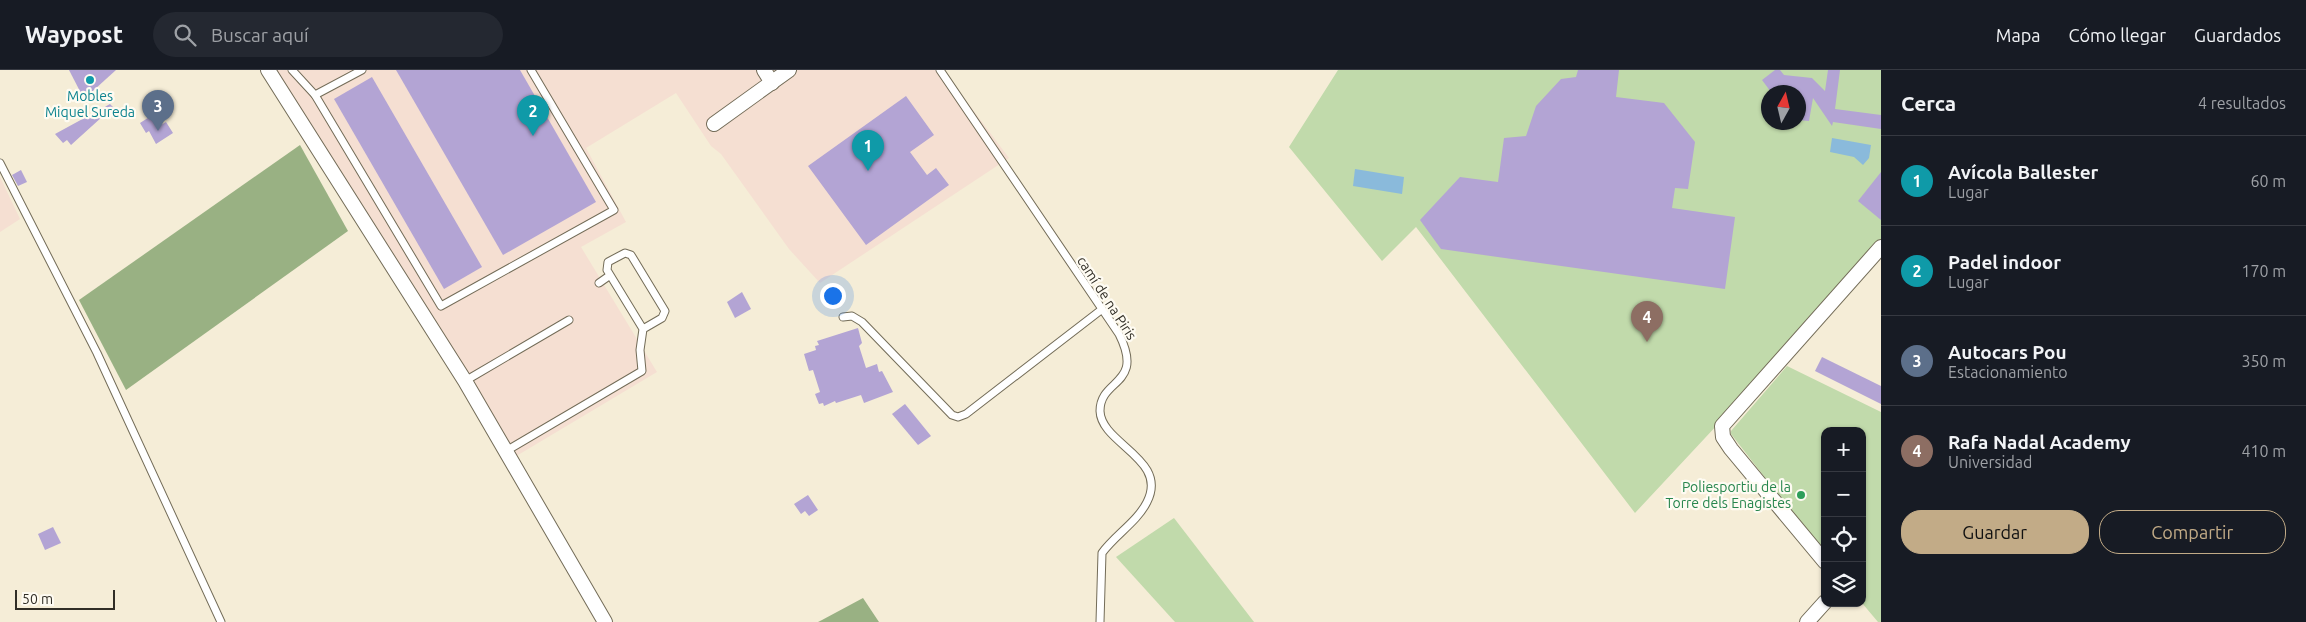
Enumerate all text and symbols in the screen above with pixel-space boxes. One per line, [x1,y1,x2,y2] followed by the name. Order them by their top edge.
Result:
[153,12,503,57] search box
[25,21,123,48] text: Waypost
[171,21,199,49] icon: search
[211,24,309,46] text: Buscar aquí
[1996,25,2041,45] text: Mapa
[2069,25,2166,45] text: Cómo llegar
[2194,25,2281,45] text: Guardados
[84,74,96,86] marker: Mobles Miquel Sureda
[1761,85,1806,130] north arrow
[45,88,135,120] place label: Mobles Miquel Sureda
[142,90,174,131] pin: 3
[1901,91,1956,115] text: Cerca
[2198,94,2286,112] text: 4 resultados
[517,95,549,136] pin: 2
[852,130,884,171] pin: 1
[1948,161,2098,183] text: Avícola Ballester
[1912,172,1922,190] text: 1
[2250,172,2286,190] text: 60 m
[1948,183,1989,201] text: Lugar
[1948,251,2061,273] text: Padel indoor
[1074,253,1140,343] street label: camí de na Piris
[1912,262,1922,280] text: 2
[2241,262,2286,280] text: 170 m
[1948,273,1989,291] text: Lugar
[820,283,846,309] your location
[1631,301,1663,342] pin: 4
[1948,341,2067,363] text: Autocars Pou
[1912,352,1922,370] text: 3
[2241,352,2286,370] text: 350 m
[1948,363,2068,381] text: Estacionamiento
[1821,427,1866,607] map controls
[1821,427,1866,472] button: +
[1948,431,2131,453] text: Rafa Nadal Academy
[1912,442,1922,460] text: 4
[2241,442,2286,460] text: 410 m
[1948,453,2032,471] text: Universidad
[1821,472,1866,517] button: −
[1665,479,1791,511] place label: Poliesportiu de la Torre dels Enagistes
[1795,489,1807,501] marker: Poliesportiu de la Torre dels Enagistes
[1901,510,2089,554] button: Guardar
[2099,510,2286,554] button: Compartir
[1821,517,1866,562] button: locate
[1821,562,1866,607] button: layers
[15,587,115,610] scale bar
[22,591,53,607] text: 50 m

